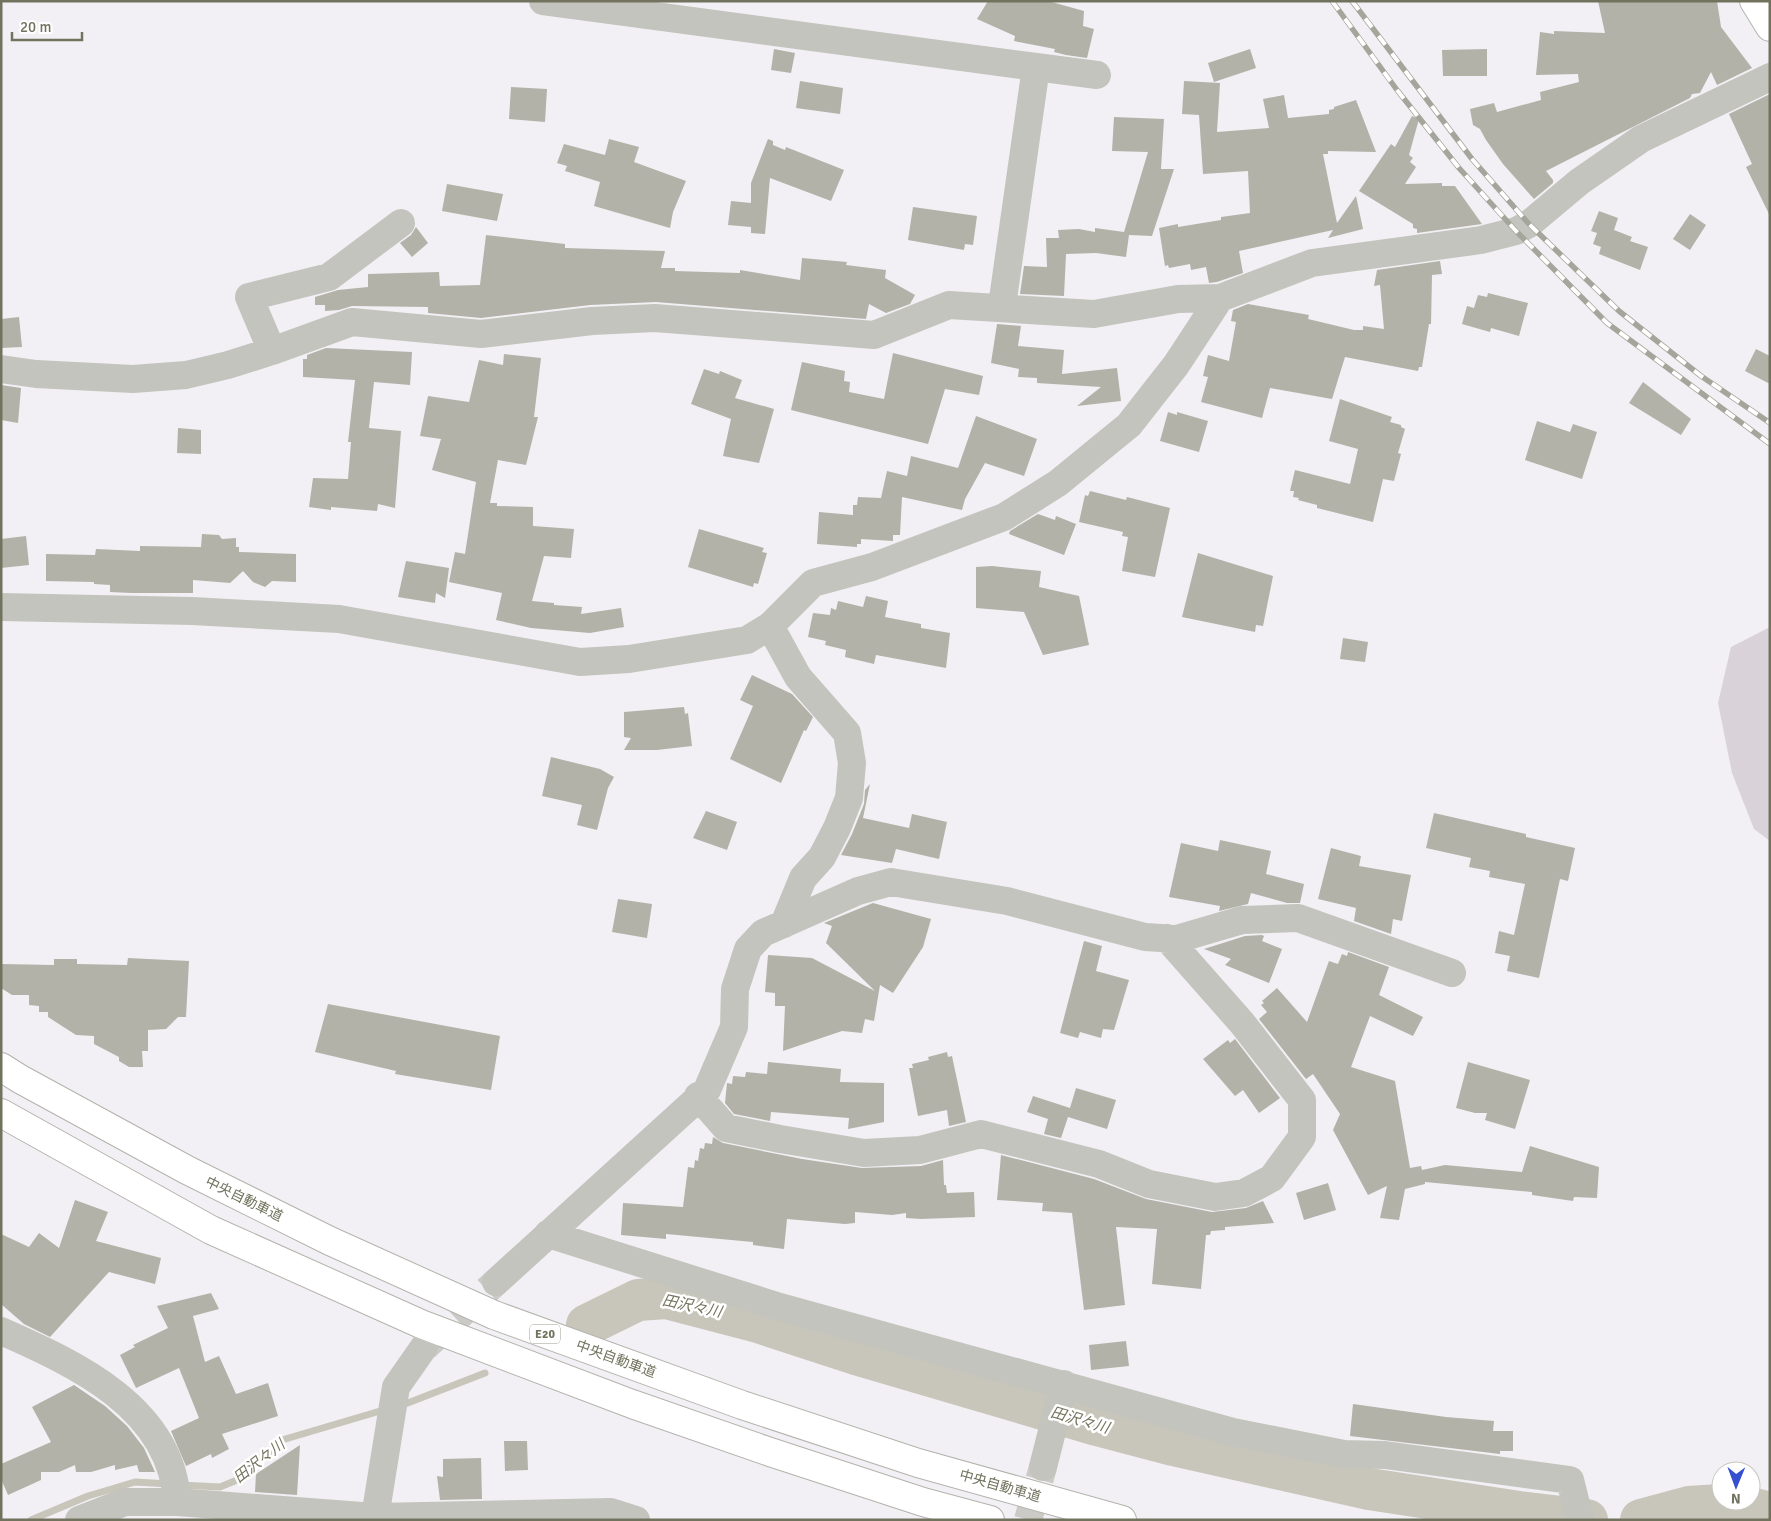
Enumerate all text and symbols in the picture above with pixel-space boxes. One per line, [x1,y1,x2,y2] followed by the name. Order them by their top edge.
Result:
[12,10,82,42] scale bar
[20,18,51,36] text: 20 m
[203,1173,285,1225] street label: 中央自動車道
[661,1291,725,1321] water label: 田沢々川
[530,1325,560,1344] road number: E20
[574,1337,658,1381] street label: 中央自動車道
[1049,1403,1113,1437] water label: 田沢々川
[230,1434,290,1487] water label: 田沢々川
[1711,1461,1761,1511] north arrow
[957,1466,1043,1506] street label: 中央自動車道
[1731,1490,1741,1507] text: N

